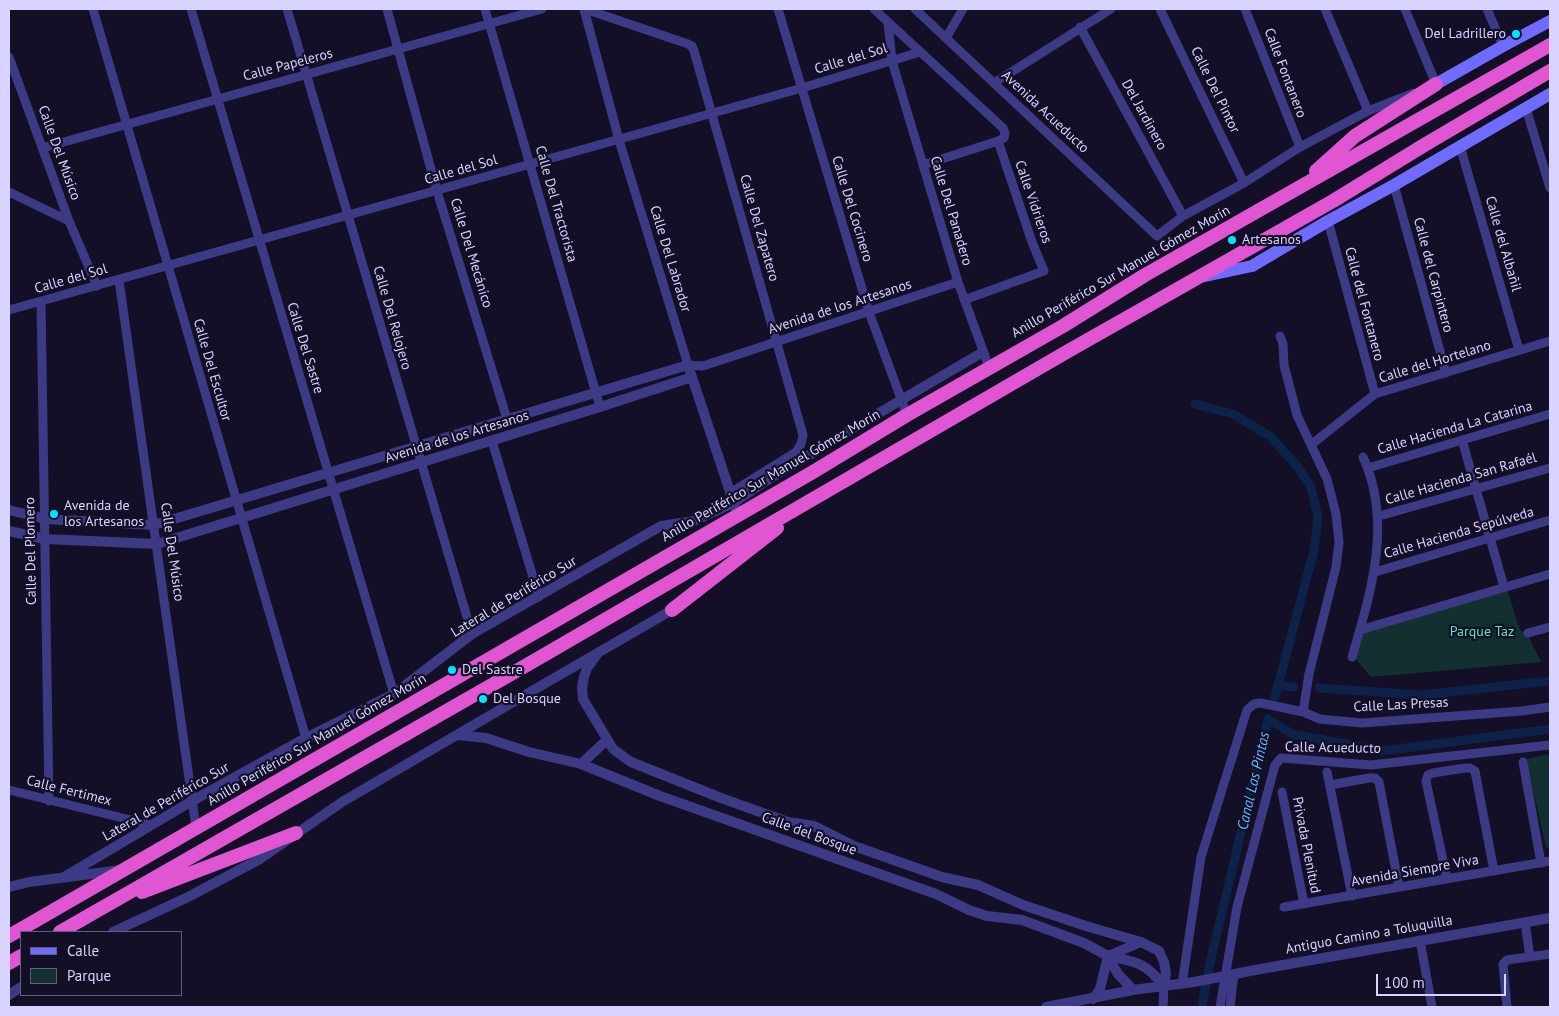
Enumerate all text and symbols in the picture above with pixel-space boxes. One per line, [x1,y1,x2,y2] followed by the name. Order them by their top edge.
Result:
[1260,26,1310,120] street label: Calle Fontanero
[1424,26,1506,42] place label: Del Ladrillero
[1510,28,1522,40] marker: Del Ladrillero
[813,40,889,78] street label: Calle del Sol
[1187,44,1243,136] street label: Calle Del Pintor
[241,45,335,85] street label: Calle Papeleros
[998,67,1092,157] street label: Avenida Acueducto
[1118,77,1170,153] street label: Del Jardinero
[34,103,84,203] street label: Calle Del Músico
[531,144,581,264] street label: Calle Del Tractorista
[423,152,499,188] street label: Calle del Sol
[828,154,876,264] street label: Calle Del Cocinero
[926,154,976,268] street label: Calle Del Panadero
[1011,158,1055,246] street label: Calle Vidrieros
[736,173,782,283] street label: Calle Del Zapatero
[1481,194,1525,294] street label: Calle del Albañil
[446,196,496,310] street label: Calle Del Mecánico
[1009,202,1233,342] street label: Anillo Periférico Sur Manuel Gómez Morín
[646,204,694,314] street label: Calle Del Labrador
[1410,216,1456,334] street label: Calle del Carpintero
[1242,232,1301,248] place label: Artesanos
[1226,234,1238,246] marker: Artesanos
[1341,245,1387,363] street label: Calle del Fontanero
[33,261,109,297] street label: Calle del Sol
[369,264,415,372] street label: Calle Del Relojero
[766,276,914,338] street label: Avenida de los Artesanos
[283,300,327,396] street label: Calle Del Sastre
[189,317,235,423] street label: Calle Del Escultor
[1377,337,1493,387] street label: Calle del Hortelano
[1376,398,1534,458] street label: Calle Hacienda La Catarina
[659,406,883,546] street label: Anillo Periférico Sur Manuel Gómez Morín
[383,407,531,467] street label: Avenida de los Artesanos
[1383,449,1539,509] street label: Calle Hacienda San Rafaél
[22,497,40,605] street label: Calle Del Plomero
[64,498,144,530] place label: Avenida de los Artesanos
[157,502,187,602] street label: Calle Del Músico
[1382,504,1536,562] street label: Calle Hacienda Sepúlveda
[48,508,60,520] marker: Avenida de los Artesanos
[448,553,580,641] street label: Lateral de Periférico Sur
[1450,624,1514,640] park label: Parque Taz
[462,662,523,678] place label: Del Sastre
[446,664,458,676] marker: Del Sastre
[205,670,429,810] street label: Anillo Periférico Sur Manuel Gómez Morín
[493,691,561,707] place label: Del Bosque
[477,693,489,705] marker: Del Bosque
[1353,694,1449,716] street label: Calle Las Presas
[1234,730,1274,832] water label: Canal Las Pintas
[1285,739,1381,757] street label: Calle Acueducto
[100,759,232,845] street label: Lateral de Periférico Sur
[25,772,113,810] street label: Calle Fertimex
[1288,795,1324,895] street label: Privada Plenitud
[759,809,859,859] street label: Calle del Bosque
[1350,852,1480,890] street label: Avenida Siempre Viva
[1284,912,1454,958] street label: Antiguo Camino a Toluquilla
[20,931,182,996] legend
[67,941,99,960] text: Calle
[1379,964,1509,996] scale bar
[67,966,111,985] text: Parque
[1384,973,1425,992] text: 100 m

